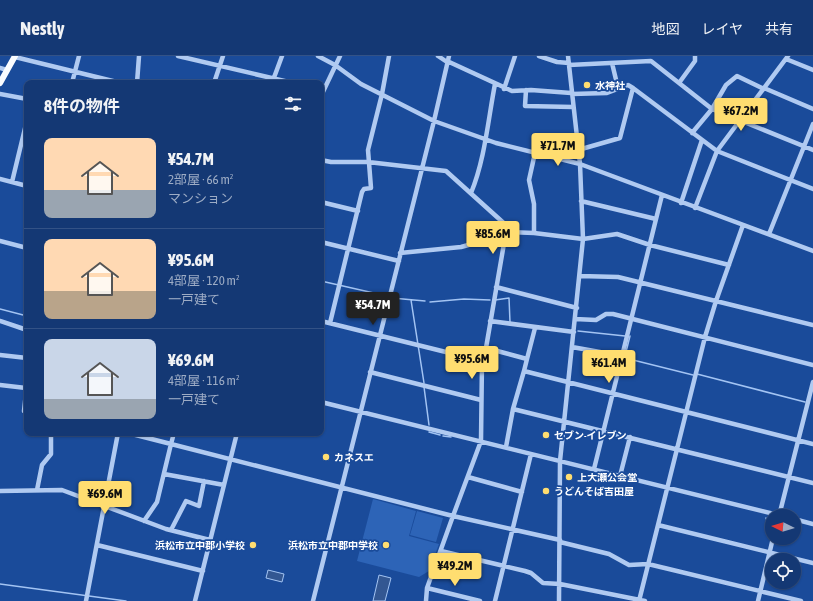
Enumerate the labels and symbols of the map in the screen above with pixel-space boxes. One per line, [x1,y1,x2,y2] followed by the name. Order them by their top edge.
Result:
[582,80,592,90] marker: 水神社
[595,80,626,91] place label: 水神社
[708,98,774,132] pin: ¥67.2M
[525,133,591,167] pin: ¥71.7M
[460,221,526,255] pin: ¥85.6M
[340,292,406,326] pin: ¥54.7M
[439,346,505,380] pin: ¥95.6M
[576,350,642,384] pin: ¥61.4M
[541,430,551,440] marker: セブン-イレブン
[554,430,627,441] place label: セブン-イレブン
[321,452,331,462] marker: カネスエ
[334,452,374,463] place label: カネスエ
[564,472,574,482] marker: 上大瀬公会堂
[577,472,637,483] place label: 上大瀬公会堂
[72,481,138,515] pin: ¥69.6M
[541,486,551,496] marker: うどんそば吉田屋
[554,486,634,497] place label: うどんそば吉田屋
[765,509,801,545] north arrow
[155,540,245,551] place label: 浜松市立中郡小学校
[248,540,258,550] marker: 浜松市立中郡小学校
[288,540,378,551] place label: 浜松市立中郡中学校
[381,540,391,550] marker: 浜松市立中郡中学校
[422,553,488,587] pin: ¥49.2M

